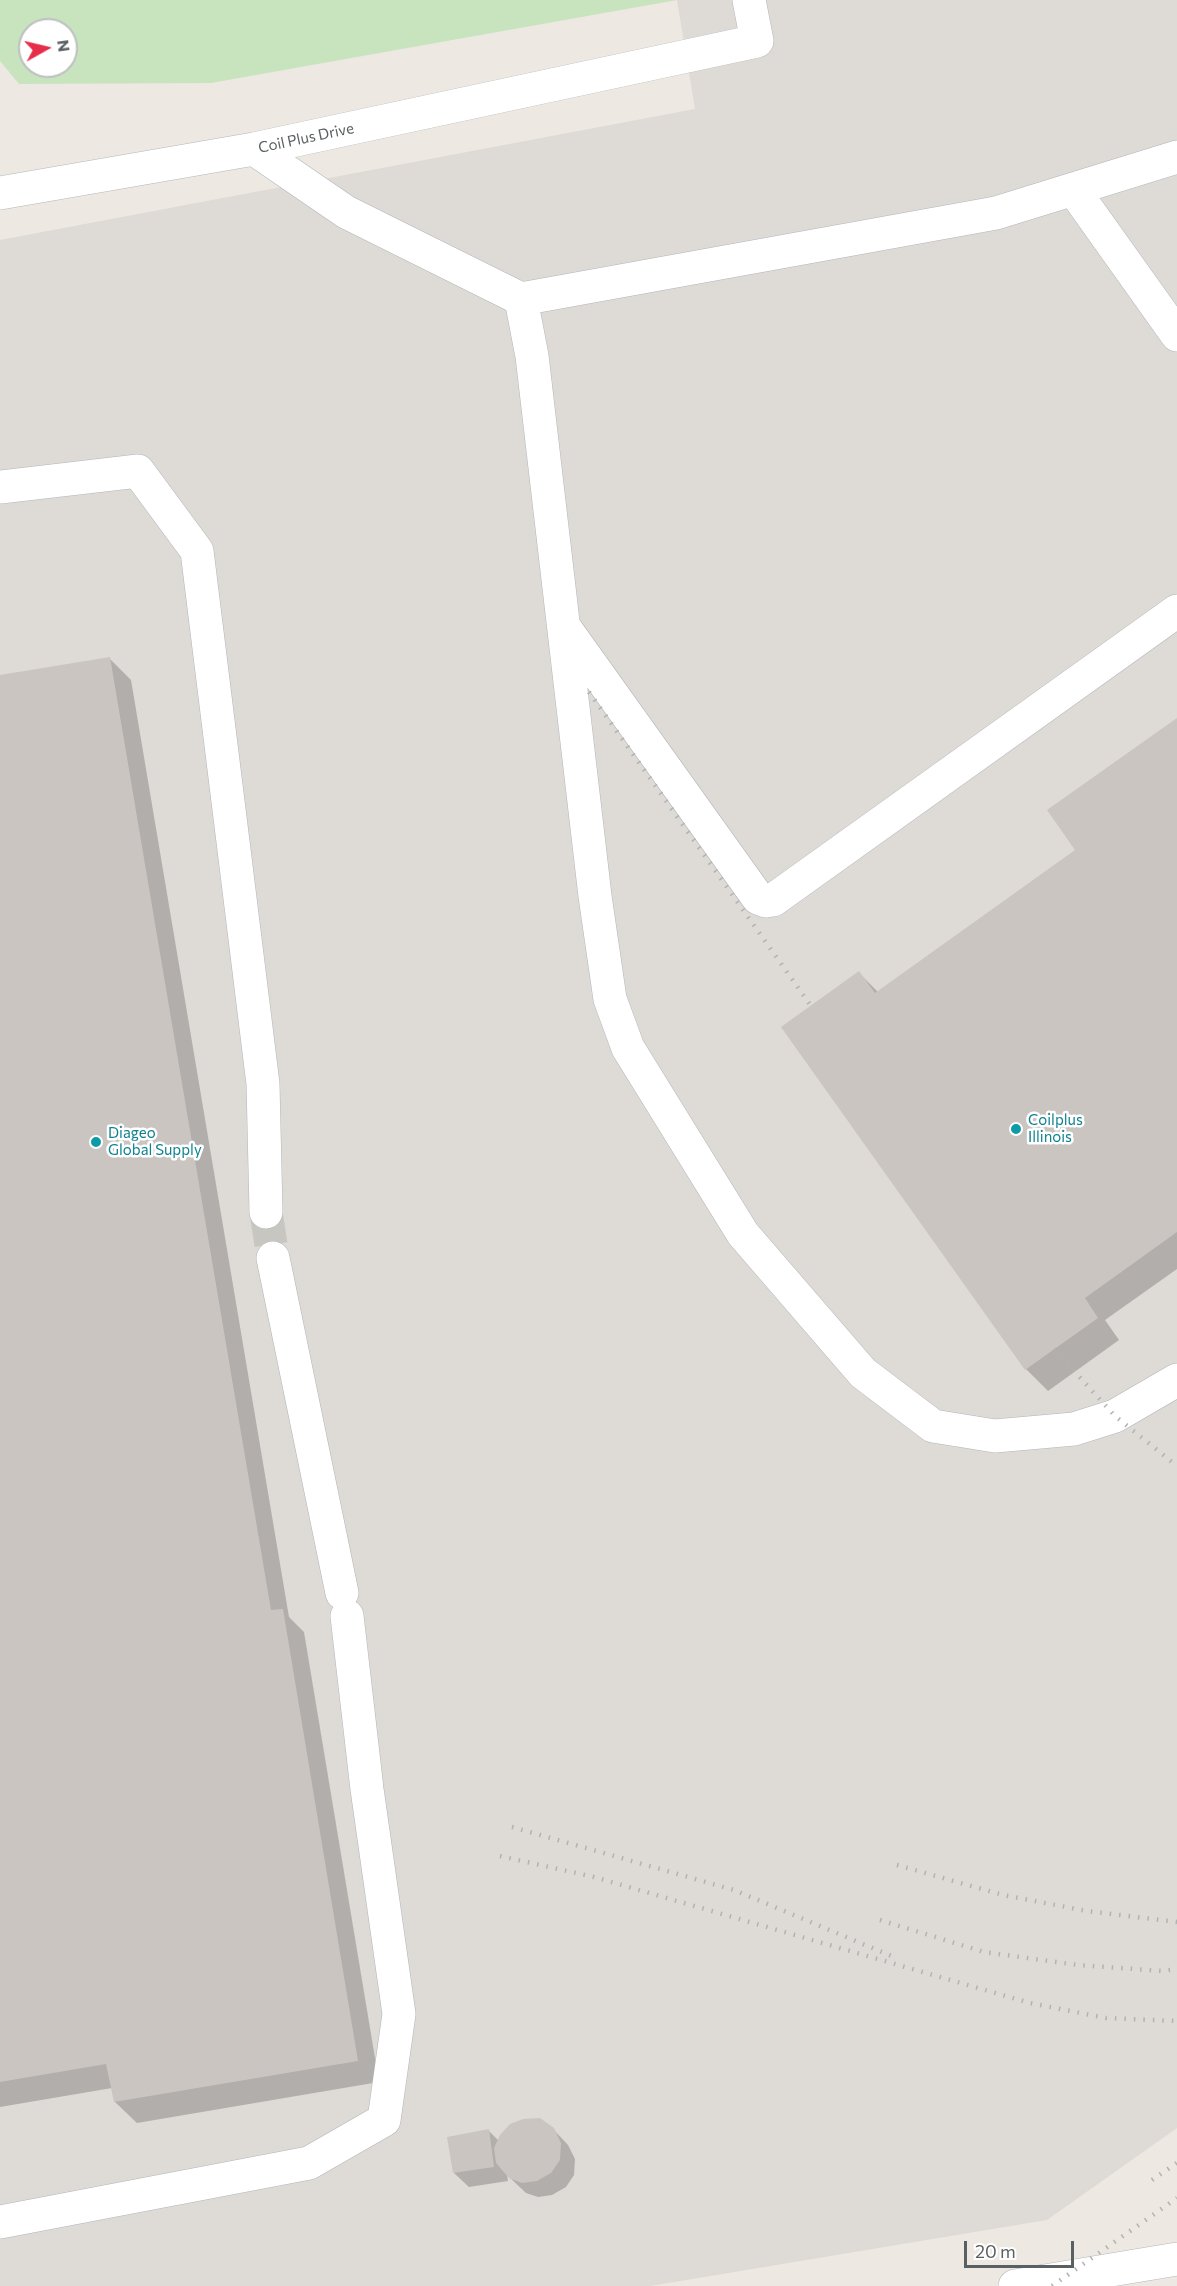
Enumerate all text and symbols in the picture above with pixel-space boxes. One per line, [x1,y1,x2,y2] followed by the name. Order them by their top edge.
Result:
[18,18,78,78] north arrow
[54,38,75,53] text: N
[257,119,355,157] street label: Coil Plus Drive
[1028,1111,1083,1146] place label: Coilplus Illinois
[1009,1122,1023,1136] marker: Coilplus Illinois
[108,1124,202,1159] place label: Diageo Global Supply
[89,1135,103,1149] marker: Diageo Global Supply
[967,2229,1076,2267] scale bar
[975,2240,1016,2262] text: 20 m

